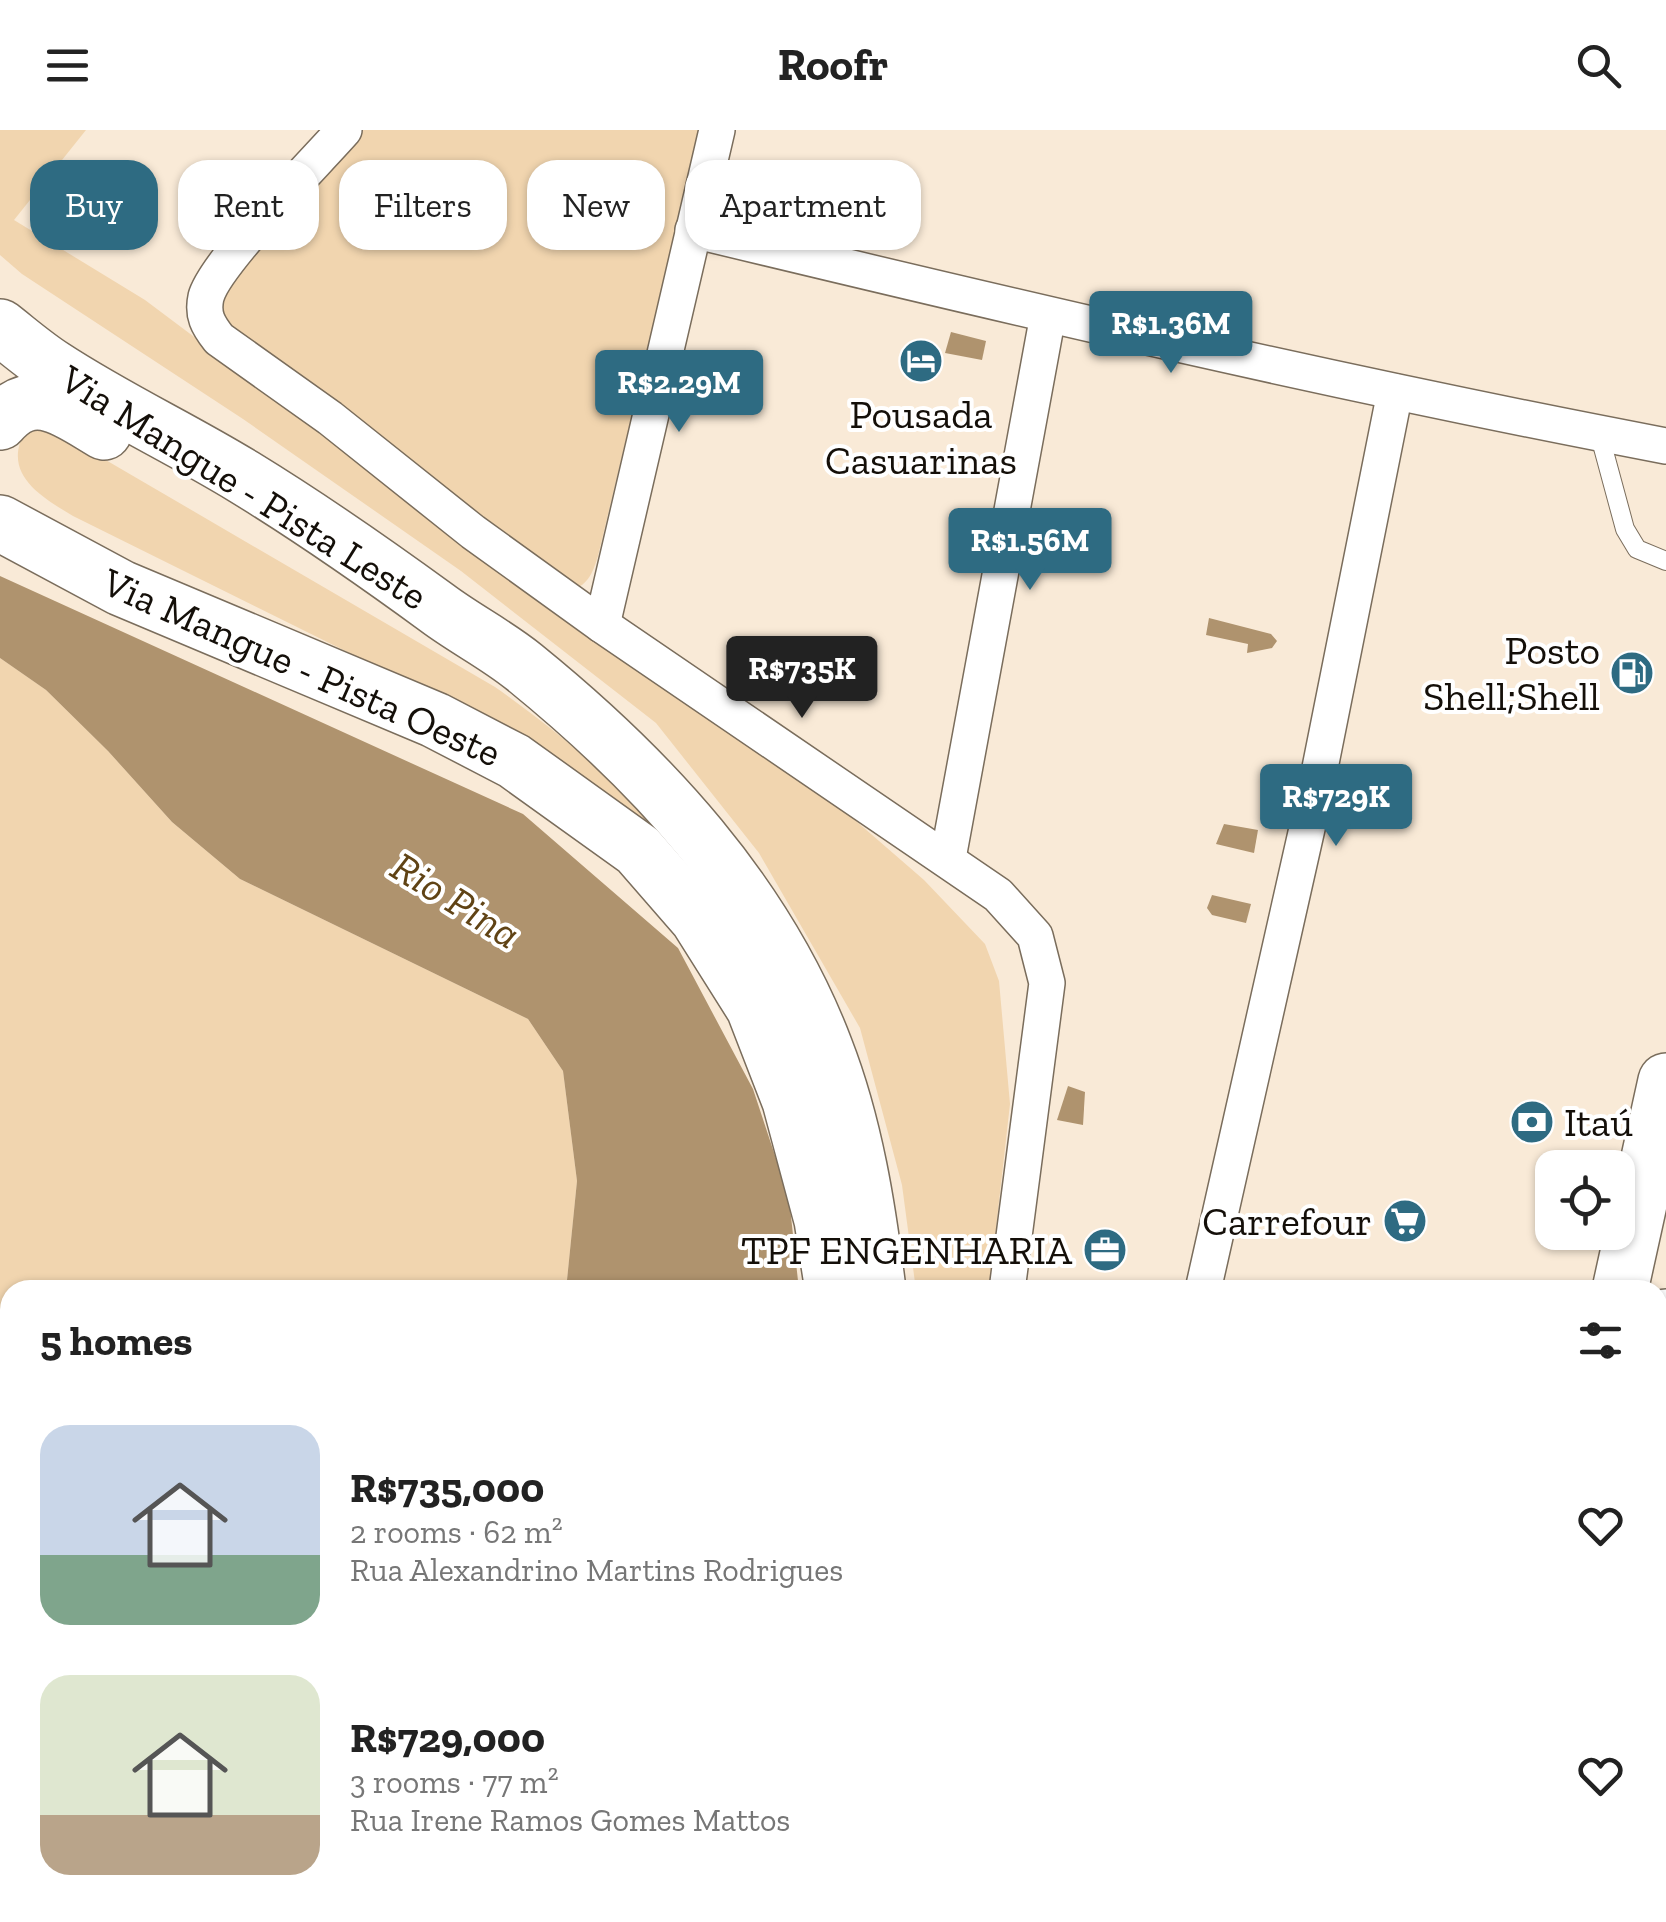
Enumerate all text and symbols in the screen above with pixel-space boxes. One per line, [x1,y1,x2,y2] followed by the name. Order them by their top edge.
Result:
[40,38,95,93] icon: menu
[778,38,888,92] text: Roofr
[1571,38,1626,93] icon: search
[30,160,158,250] chip: Buy
[178,160,319,250] chip: Rent
[339,160,507,250] chip: Filters
[527,160,665,250] chip: New
[685,160,921,250] chip: Apartment
[1079,291,1263,376] pin: R$1.36M
[1111,304,1231,342] text: R$1.36M
[898,338,944,384] hotel icon: Pousada Casuarinas
[587,350,771,435] pin: R$2.29M
[51,354,436,620] street label: Via Mangue - Pista Leste
[617,363,741,401] text: R$2.29M
[825,390,1017,484] place label: Pousada Casuarinas
[938,508,1122,593] pin: R$1.56M
[970,521,1090,559] text: R$1.56M
[94,557,509,777] street label: Via Mangue - Pista Oeste
[1423,626,1600,720] place label: Posto Shell;Shell
[721,636,883,721] pin: R$735K
[748,649,856,687] text: R$735K
[1609,650,1655,696] fuel station icon: Posto Shell;Shell
[1255,764,1417,849] pin: R$729K
[1282,777,1390,815] text: R$729K
[382,841,530,959] water label: Rio Pina
[1564,1098,1633,1146] place label: Itaú
[1509,1099,1555,1145] bank icon: Itaú
[1535,1150,1635,1250] map controls
[1535,1150,1635,1250] button: locate
[1202,1197,1372,1245] place label: Carrefour
[1382,1198,1428,1244] supermarket icon: Carrefour
[741,1226,1073,1274] place label: TPF ENGENHARIA
[1082,1227,1128,1273] office icon: TPF ENGENHARIA
[1573,1313,1628,1368] icon: filters
[40,1315,193,1366] text: 5 homes
[350,1462,544,1513] text: R$735,000
[120,1465,240,1585] icon: home
[1573,1498,1628,1553] icon: heart
[350,1513,563,1551] text: 2 rooms · 62 m²
[350,1551,843,1589] text: Rua Alexandrino Martins Rodrigues
[350,1712,545,1763] text: R$729,000
[120,1715,240,1835] icon: home
[1573,1748,1628,1803] icon: heart
[350,1763,558,1801] text: 3 rooms · 77 m²
[350,1801,790,1839] text: Rua Irene Ramos Gomes Mattos

